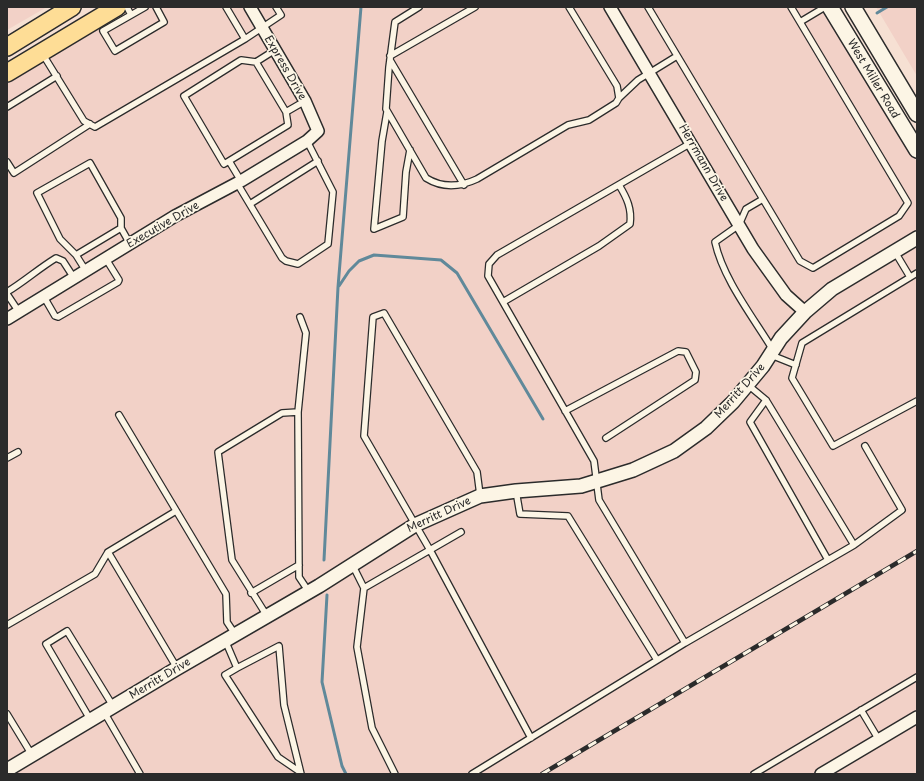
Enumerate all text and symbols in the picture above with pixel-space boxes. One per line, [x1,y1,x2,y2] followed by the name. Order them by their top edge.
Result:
[261,33,309,103] street label: Express Drive
[844,37,902,121] street label: West Miller Road
[676,122,730,204] street label: Herrmann Drive
[125,199,201,251] street label: Executive Drive
[712,361,768,421] street label: Merritt Drive
[405,494,473,536] street label: Merritt Drive
[127,656,193,702] street label: Merritt Drive

